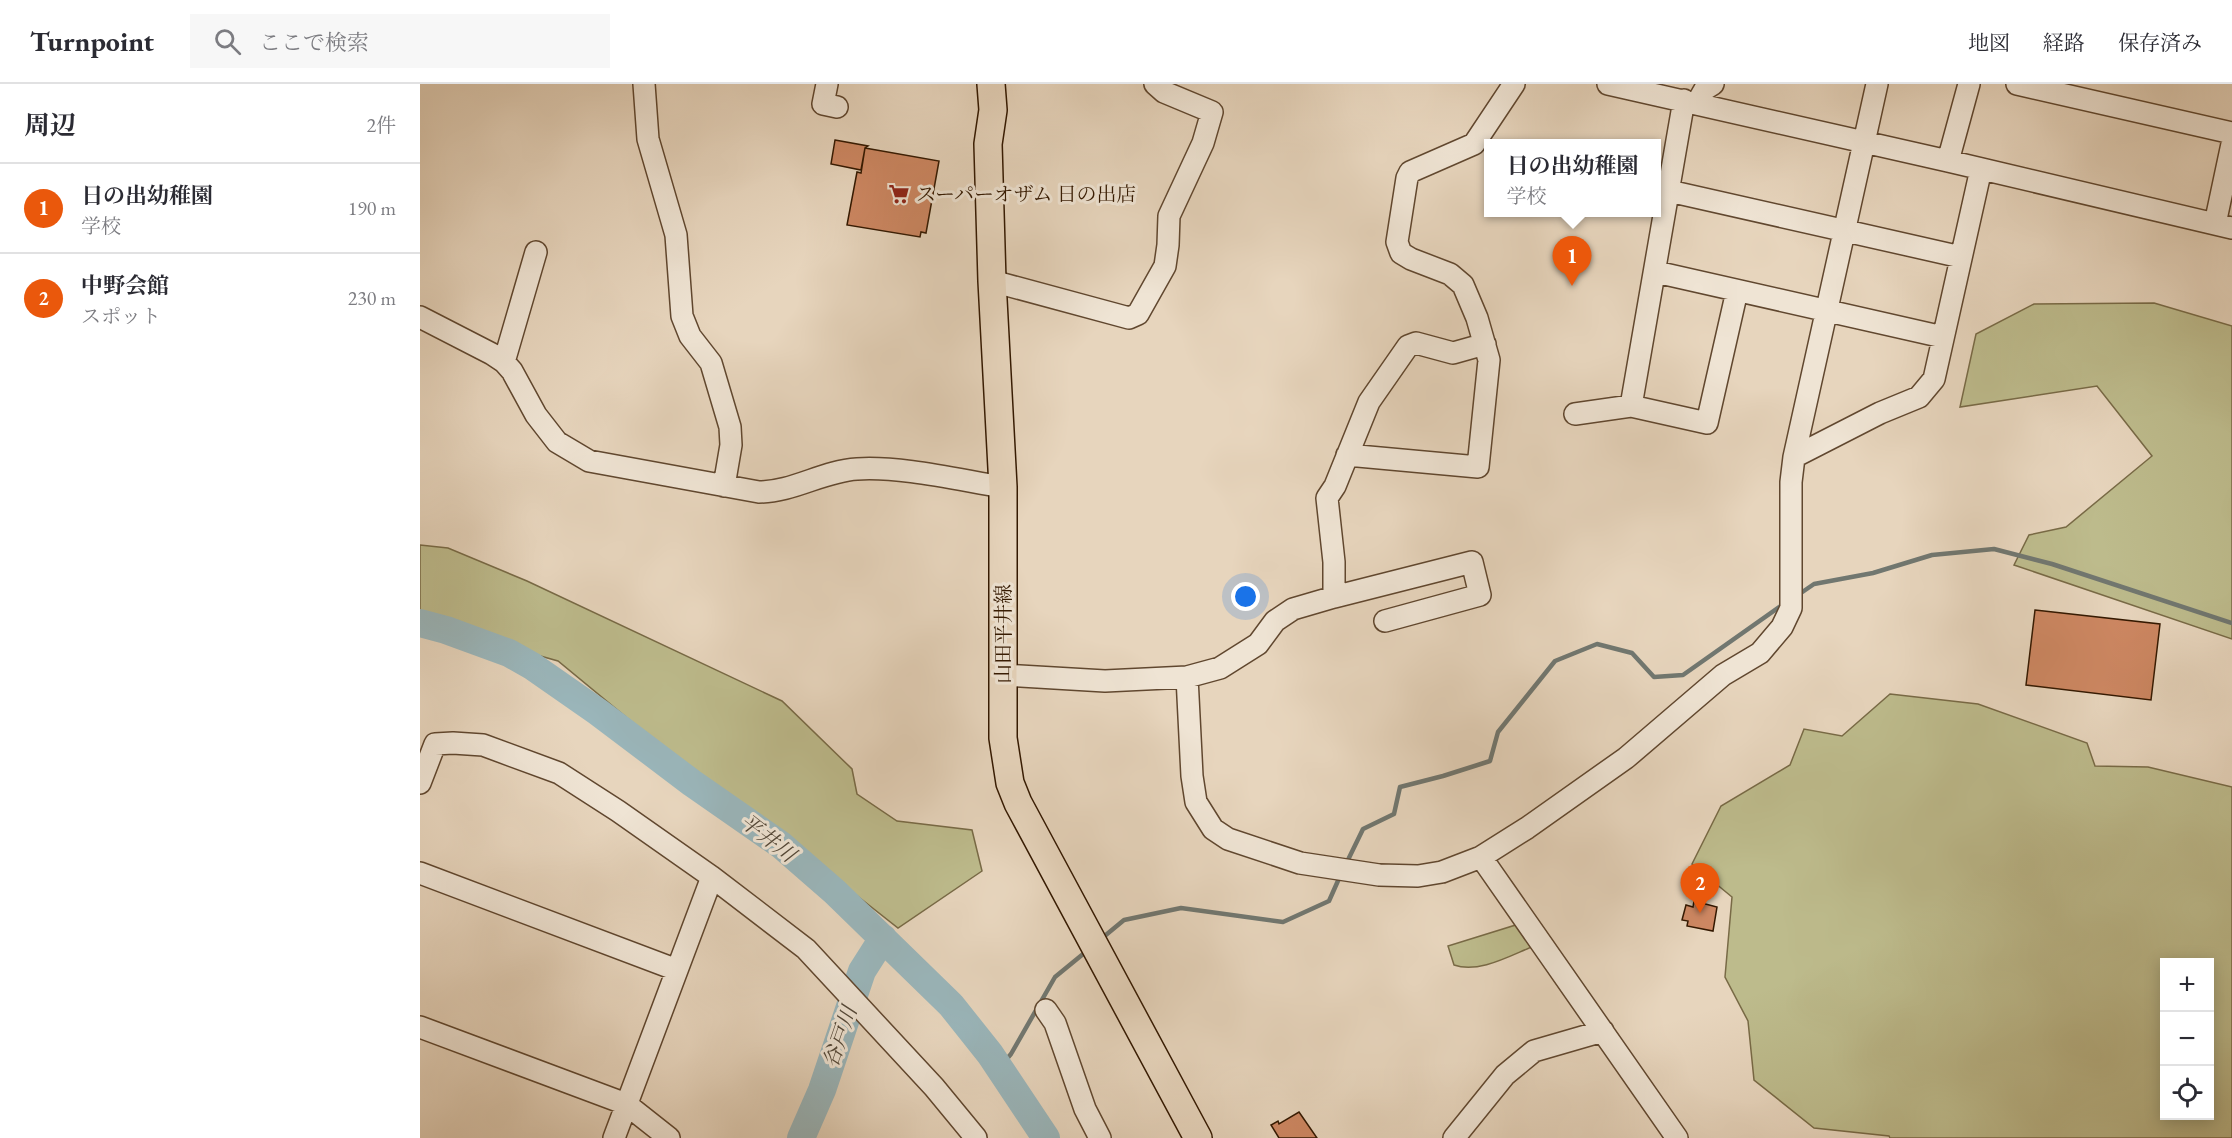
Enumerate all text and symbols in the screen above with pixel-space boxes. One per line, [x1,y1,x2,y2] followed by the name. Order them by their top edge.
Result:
[190,14,610,68] search box
[30,23,154,59] text: Turnpoint
[211,25,244,58] icon: search
[259,28,369,57] text: ここで検索
[1968,29,2010,56] text: 地図
[2043,29,2085,56] text: 経路
[2118,29,2202,56] text: 保存済み
[24,108,76,142] text: 周辺
[366,112,396,138] text: 2件
[1484,139,1661,217] popup
[1506,151,1639,180] text: 日の出幼稚園
[81,181,213,210] text: 日の出幼稚園
[916,181,1137,207] place label: スーパーオザム 日の出店
[887,182,911,206] supermarket icon: スーパーオザム 日の出店
[1506,183,1546,209] text: 学校
[38,195,49,221] text: 1
[348,195,396,221] text: 190 m
[81,213,121,239] text: 学校
[1552,236,1592,286] pin: 1
[81,271,169,300] text: 中野会館
[38,285,49,311] text: 2
[348,285,396,311] text: 230 m
[81,303,161,329] text: スポット
[1231,582,1260,611] your location
[990,584,1016,684] street label: 山田平井線
[735,808,803,869] water label: 平井川
[1680,864,1720,913] pin: 2
[2160,958,2214,1120] map controls
[2160,958,2214,1012] button: +
[817,1001,863,1071] water label: 谷戸川
[2160,1012,2214,1066] button: −
[2160,1066,2214,1120] button: locate

